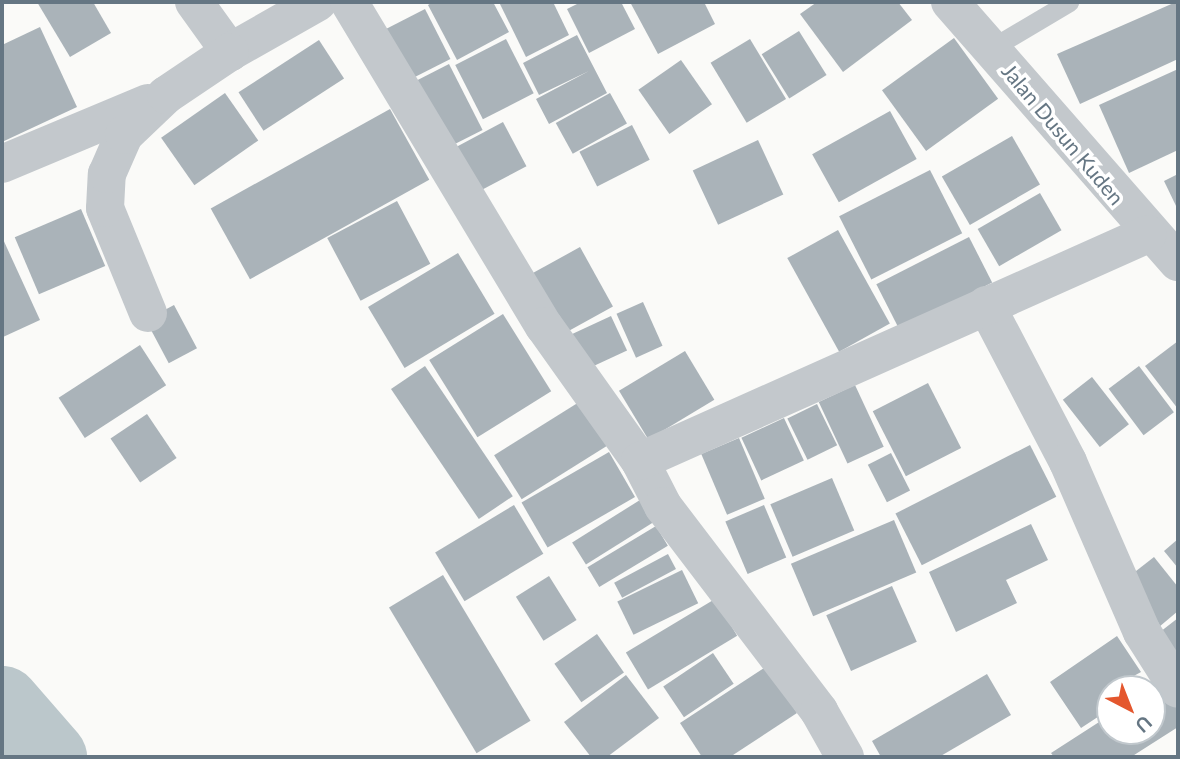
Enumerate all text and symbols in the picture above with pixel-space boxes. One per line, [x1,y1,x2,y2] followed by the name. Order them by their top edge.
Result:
[997,58,1129,210] street label: Jalan Dusun Kuden
[1096,675,1166,745] north arrow
[1131,711,1157,738] text: U

